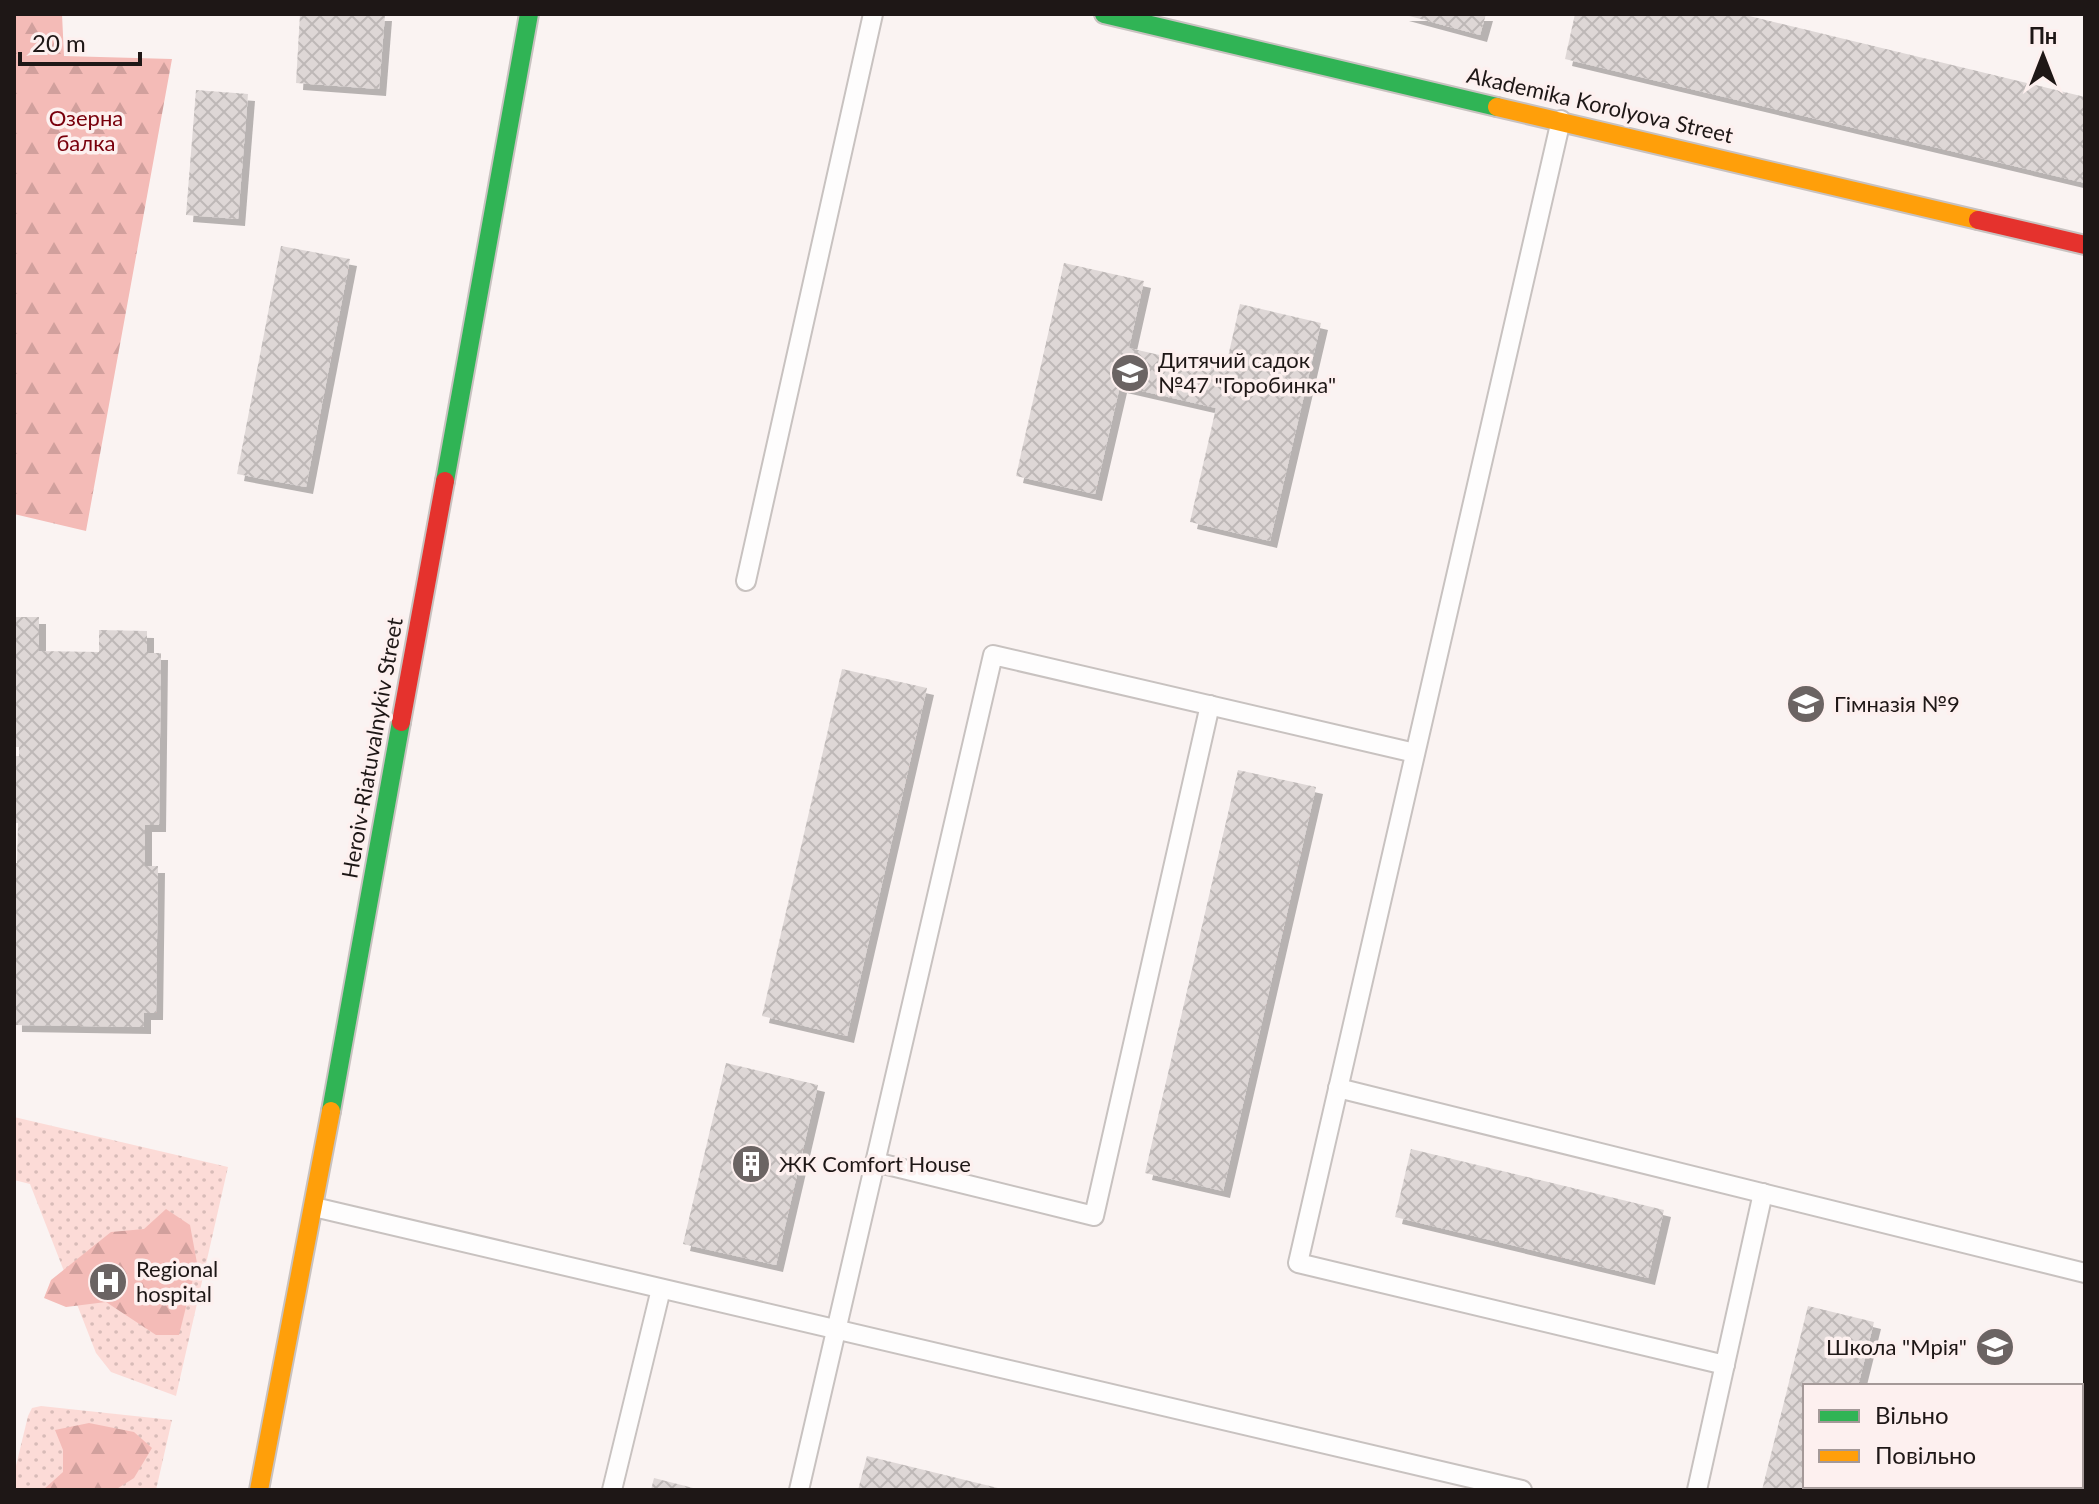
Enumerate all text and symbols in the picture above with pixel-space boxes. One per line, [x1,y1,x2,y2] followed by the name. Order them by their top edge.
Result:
[20,16,140,66] scale bar
[2003,16,2083,96] north arrow
[2029,22,2057,49] text: Пн
[32,28,86,57] text: 20 m
[1464,61,1736,148] street label: Akademika Korolyova Street
[49,104,123,156] park label: Озерна балка
[1158,346,1336,398] place label: Дитячий садок №47 "Горобинка"
[1109,352,1151,394] school or university icon: Дитячий садок №47 "Горобинка"
[335,615,408,880] street label: Heroiv-Riatuvalnykiv Street
[1785,683,1827,725] school or university icon: Гімназія №9
[1834,690,1960,717] place label: Гімназія №9
[730,1143,772,1185] building icon: ЖК Comfort House
[779,1150,971,1177] place label: ЖК Comfort House
[136,1255,218,1307] place label: Regional hospital
[87,1261,129,1303] hospital icon: Regional hospital
[1974,1326,2016,1368] school or university icon: Школа "Мрія"
[1826,1333,1967,1360] place label: Школа "Мрія"
[1803,1384,2083,1488] legend
[1875,1400,1949,1429] text: Вільно
[1875,1440,1976,1469] text: Повільно

